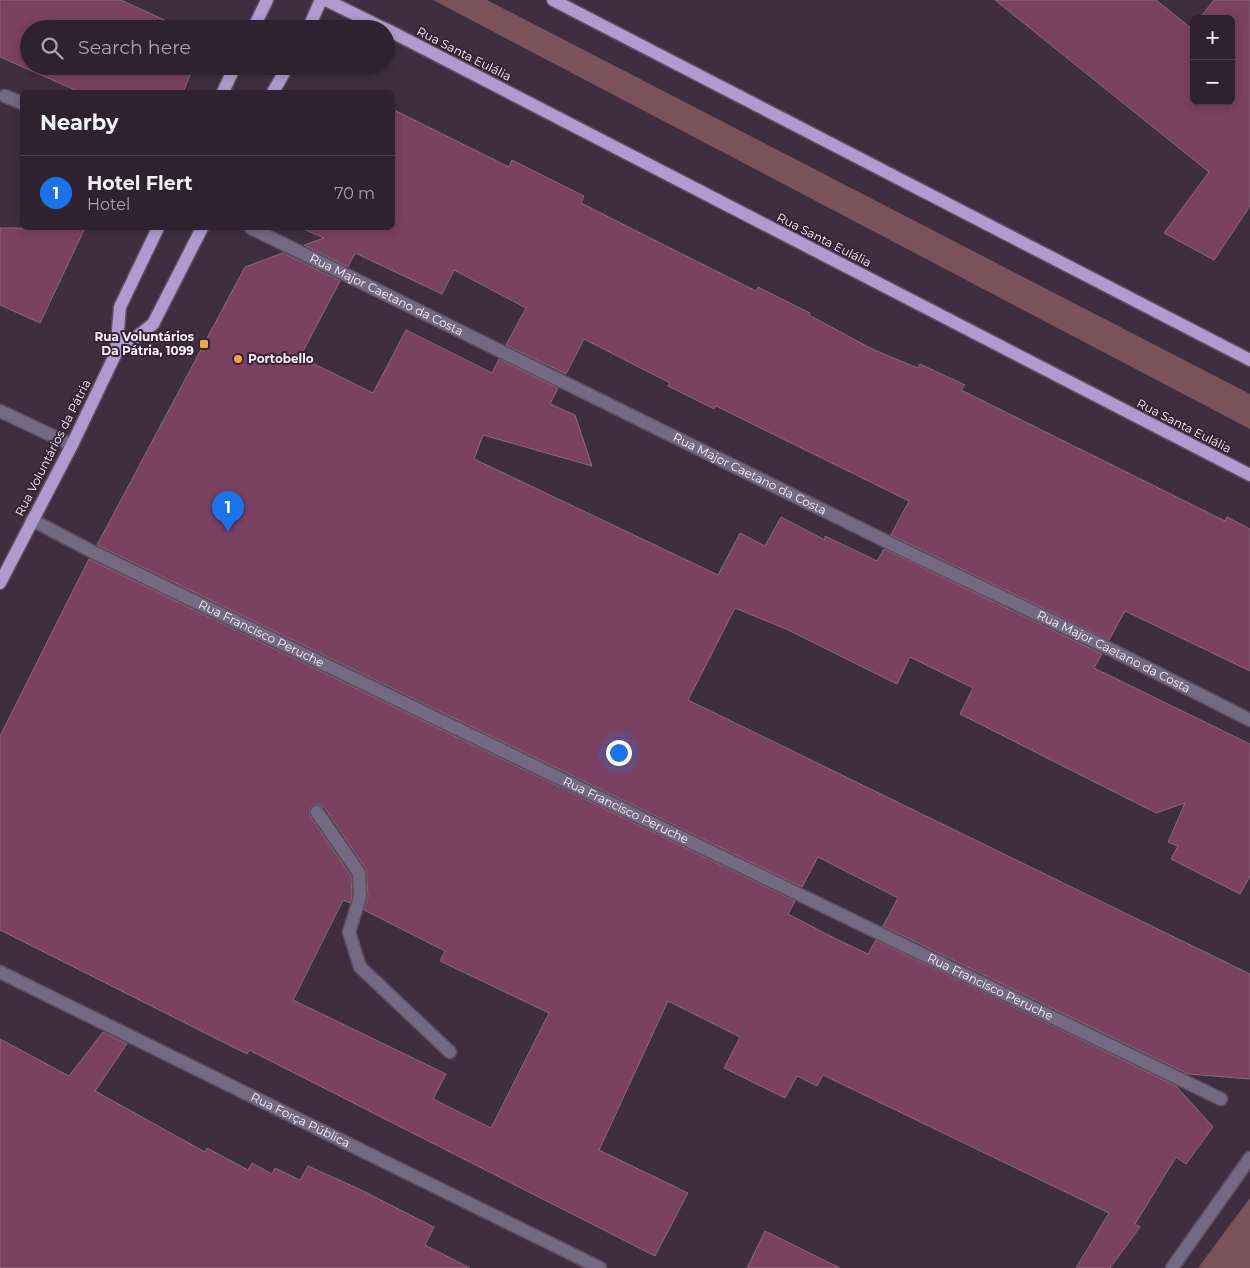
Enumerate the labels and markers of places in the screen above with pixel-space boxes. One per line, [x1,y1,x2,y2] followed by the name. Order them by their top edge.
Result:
[94,329,195,358] place label: Rua Voluntários Da Pátria, 1099
[198,338,210,350] marker: Rua Voluntários Da Pátria, 1099
[248,351,314,366] place label: Portobello
[232,353,244,365] marker: Portobello
[212,491,244,532] pin: 1

